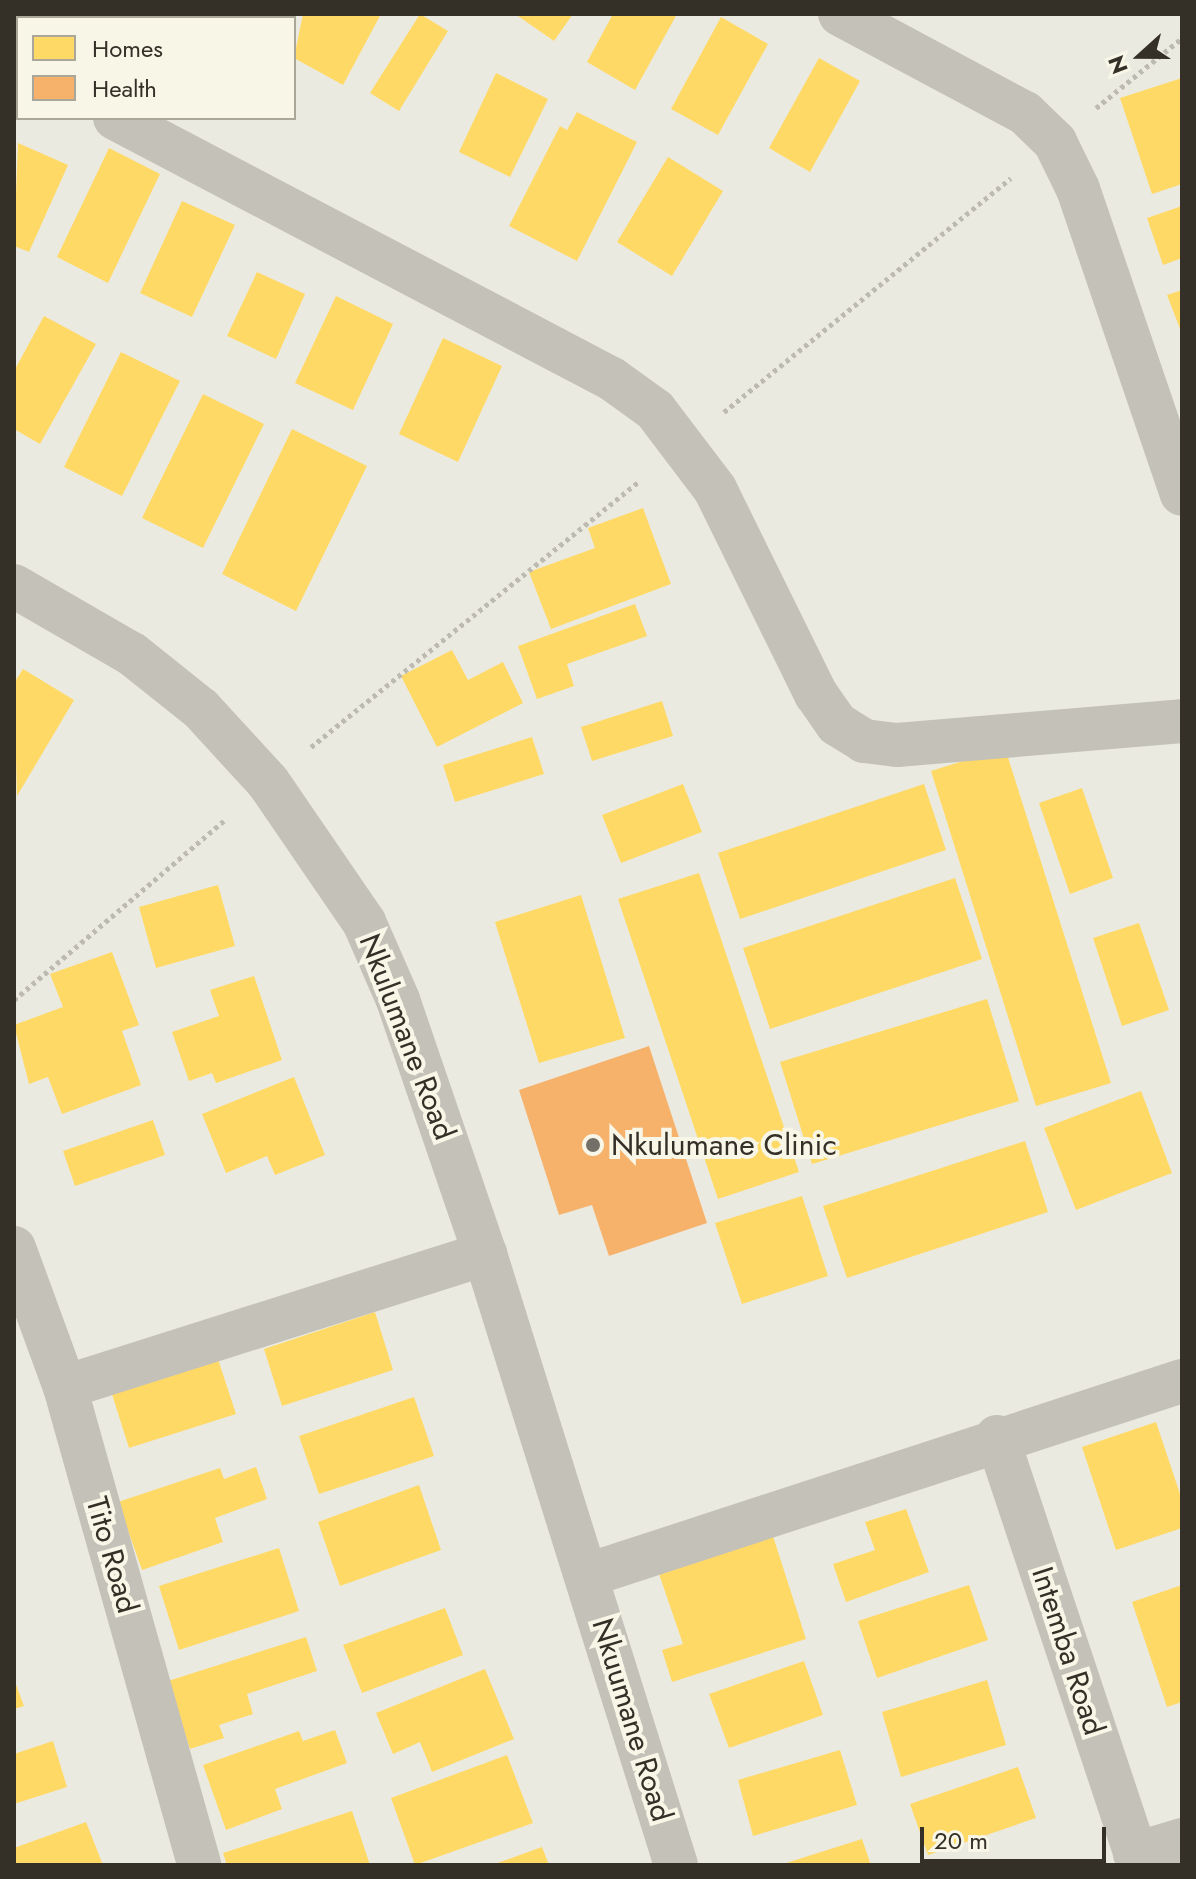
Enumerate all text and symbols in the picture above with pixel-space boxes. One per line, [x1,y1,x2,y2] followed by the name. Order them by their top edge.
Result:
[16,16,296,120] legend
[1100,16,1180,96] north arrow
[92,31,163,66] text: Homes
[1100,51,1136,78] text: N
[92,71,157,106] text: Health
[351,929,463,1145] street label: Nkulumane Road
[611,1127,837,1163] place label: Nkulumane Clinic
[582,1134,604,1156] marker: Nkulumane Clinic
[78,1493,146,1617] street label: Tito Road
[1024,1563,1112,1739] street label: Intemba Road
[584,1614,680,1826] street label: Nkuumane Road
[924,1811,1110,1861] scale bar
[934,1823,988,1858] text: 20 m

